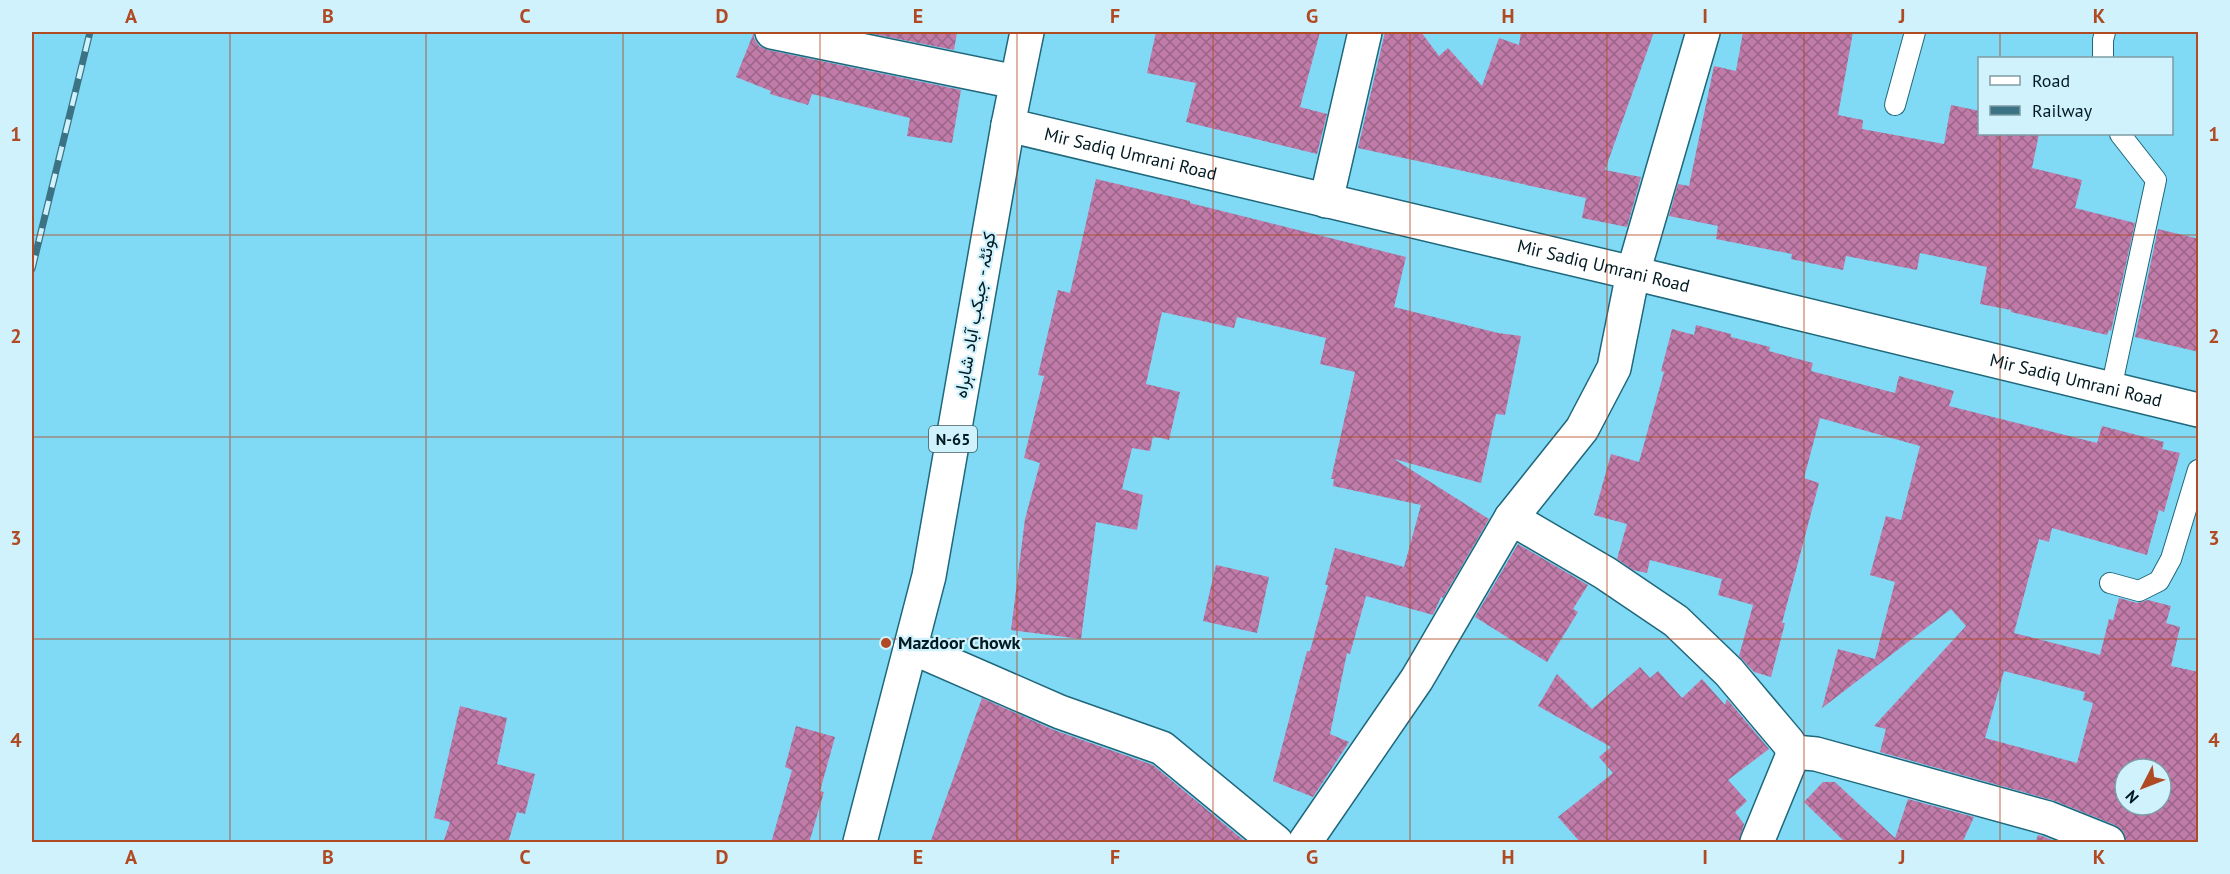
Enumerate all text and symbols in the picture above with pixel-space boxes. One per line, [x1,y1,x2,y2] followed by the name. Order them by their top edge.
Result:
[125,3,138,29] text: A
[322,3,334,29] text: B
[519,3,531,29] text: C
[716,3,729,29] text: D
[913,3,923,29] text: E
[1110,3,1120,29] text: F
[1306,3,1318,29] text: G
[1501,3,1515,29] text: H
[1702,3,1708,29] text: I
[1898,3,1905,29] text: J
[2093,3,2106,29] text: K
[1978,57,2173,135] legend
[2032,69,2070,92] text: Road
[2032,99,2093,122] text: Railway
[10,121,22,147] text: 1
[2208,121,2220,147] text: 1
[1042,122,1219,185] street label: Mir Sadiq Umrani Road
[949,230,1001,400] street label: کوئٹہ - جیکب آباد شاہراہ
[1515,234,1692,297] street label: Mir Sadiq Umrani Road
[10,323,22,349] text: 2
[2208,323,2220,349] text: 2
[1987,348,2165,412] street label: Mir Sadiq Umrani Road
[929,426,977,452] road number: N-65
[10,525,22,551] text: 3
[2208,525,2220,551] text: 3
[898,631,1021,654] place label: Mazdoor Chowk
[879,636,893,650] marker: Mazdoor Chowk
[10,727,22,753] text: 4
[2208,727,2220,753] text: 4
[2113,757,2173,817] north arrow
[2121,786,2143,808] text: N
[125,844,138,870] text: A
[322,844,334,870] text: B
[519,844,531,870] text: C
[716,844,729,870] text: D
[913,844,923,870] text: E
[1110,844,1120,870] text: F
[1306,844,1318,870] text: G
[1501,844,1515,870] text: H
[1702,844,1708,870] text: I
[1898,844,1905,870] text: J
[2093,844,2106,870] text: K

